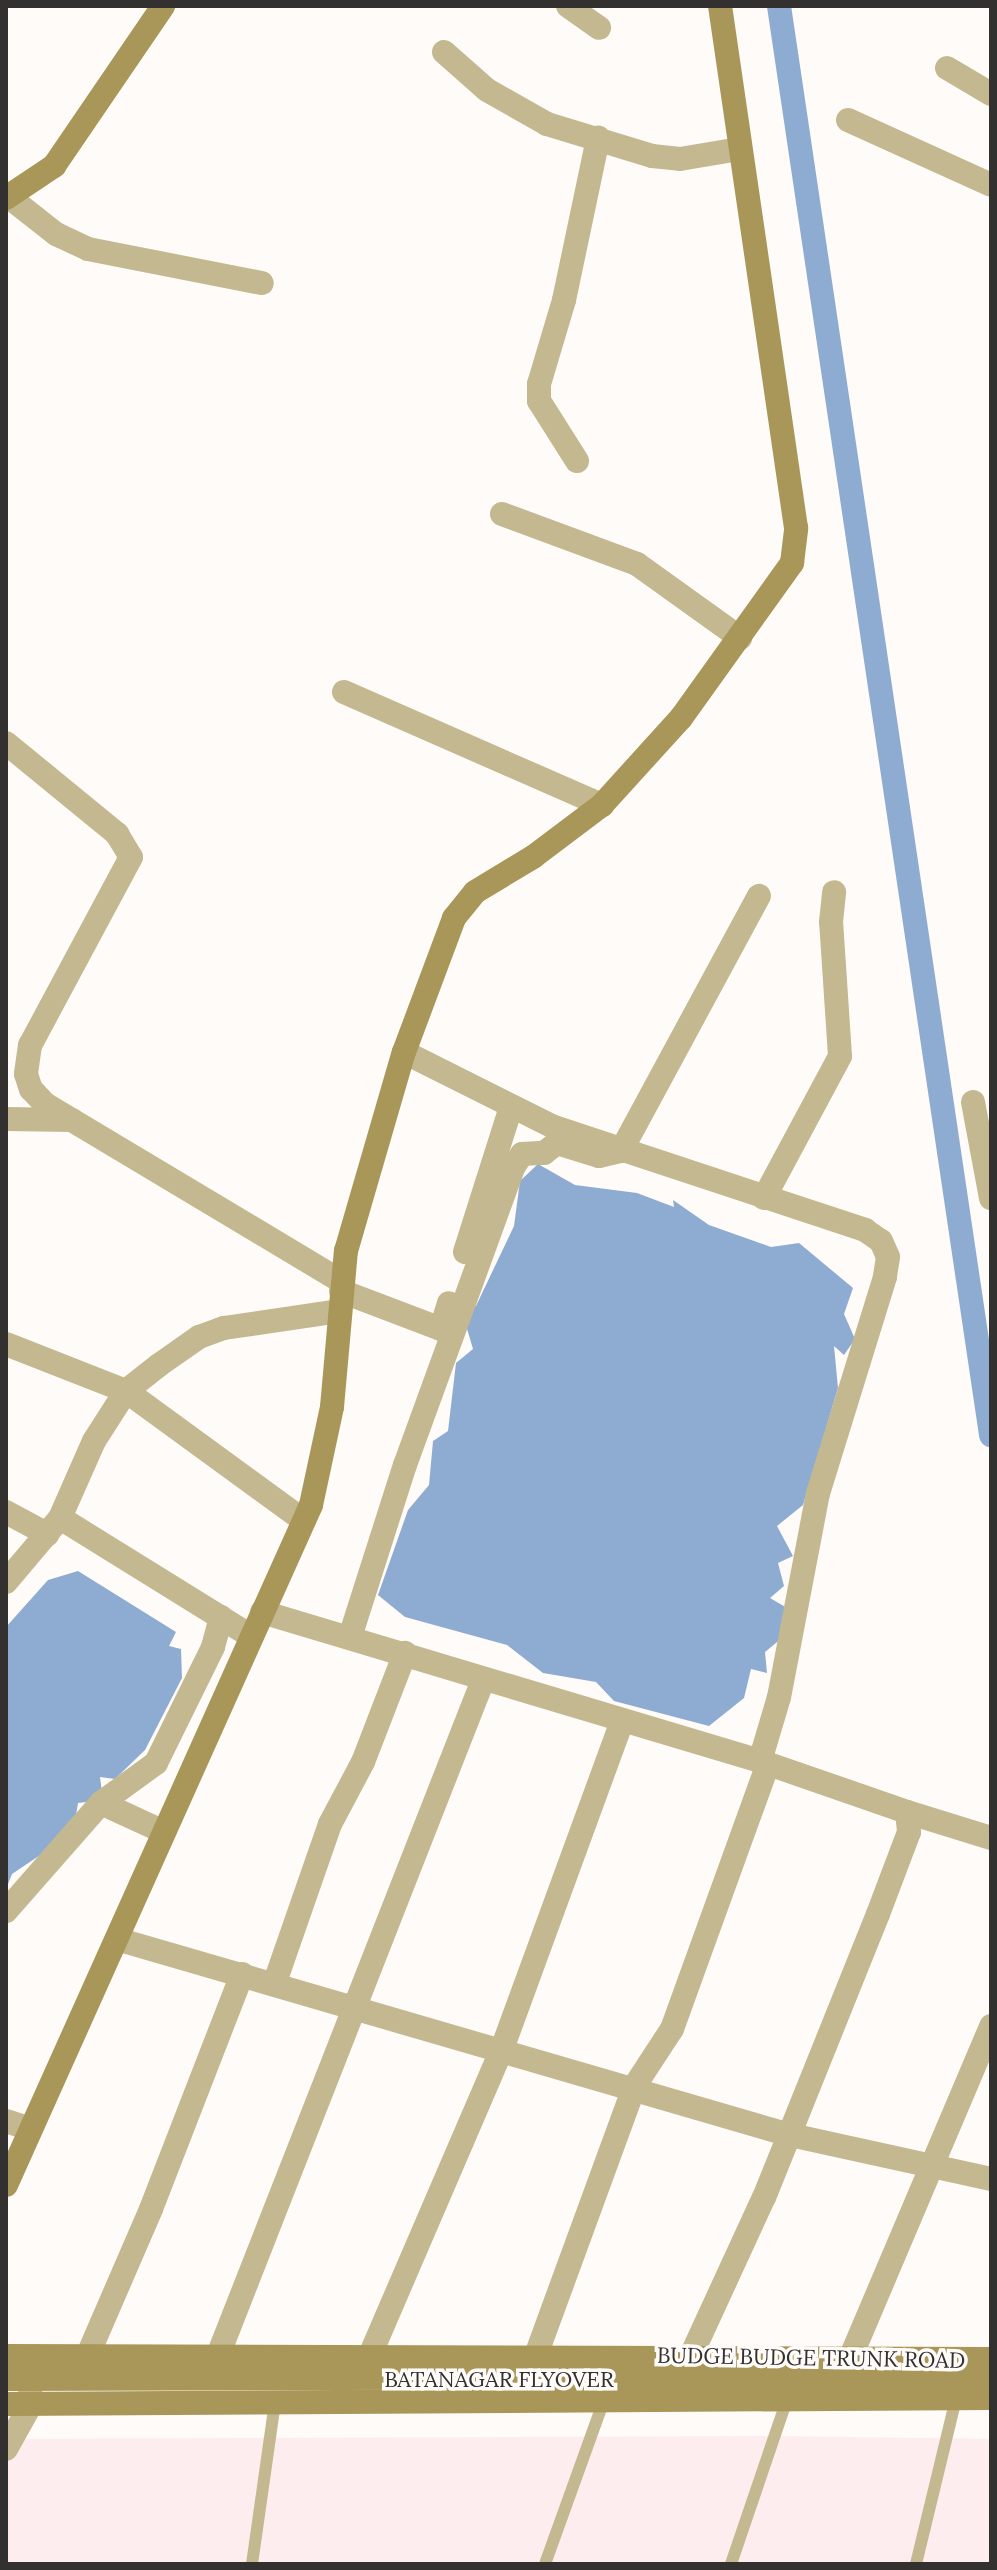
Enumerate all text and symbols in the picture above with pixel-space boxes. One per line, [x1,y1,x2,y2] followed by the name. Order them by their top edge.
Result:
[657,2342,965,2374] street label: BUDGE BUDGE TRUNK ROAD
[384,2367,614,2393] street label: BATANAGAR FLYOVER

